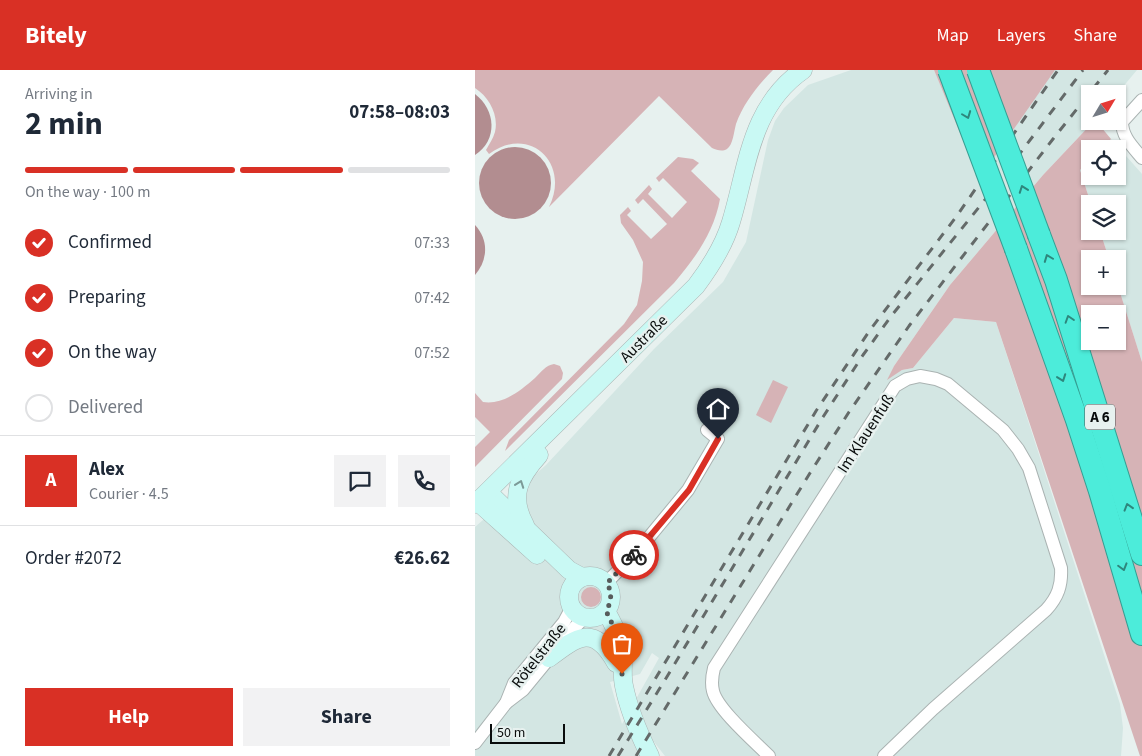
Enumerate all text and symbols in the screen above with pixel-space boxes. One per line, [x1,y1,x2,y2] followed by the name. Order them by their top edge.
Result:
[25,18,87,53] text: Bitely
[937,23,969,48] text: Map
[997,23,1046,48] text: Layers
[1074,23,1117,48] text: Share
[25,83,93,105] text: Arriving in
[1081,85,1126,130] north arrow
[1081,85,1126,350] map controls
[349,99,450,126] text: 07:58–08:03
[25,101,103,147] text: 2 min
[961,111,971,119] one-way arrow
[1081,140,1126,185] button: locate
[25,181,150,203] text: On the way · 100 m
[1019,186,1029,194] one-way arrow
[1081,195,1126,240] button: layers
[25,229,53,257] icon: check
[68,229,152,256] text: Confirmed
[414,232,450,254] text: 07:33
[1081,250,1126,295] button: +
[1044,254,1054,263] one-way arrow
[25,284,53,312] icon: check
[68,284,146,311] text: Preparing
[414,287,450,309] text: 07:42
[1081,305,1126,350] button: −
[615,310,673,368] street label: Austraße
[1064,315,1074,324] one-way arrow
[25,339,53,367] icon: check
[68,339,157,366] text: On the way
[414,342,450,364] text: 07:52
[1056,373,1066,381] one-way arrow
[697,388,739,439] pin
[832,390,900,477] street label: Im Klauenfuß
[68,394,143,421] text: Delivered
[704,395,732,423] icon: home
[1085,404,1115,430] road number: A 6
[334,455,386,507] button: chat
[398,455,450,507] button: phone
[89,456,125,483] text: Alex
[46,467,56,494] text: A
[514,480,524,489] one-way arrow
[89,483,169,505] text: Courier · 4.5
[1123,504,1133,512] one-way arrow
[609,530,659,580] courier
[620,541,648,569] icon: bike
[25,545,122,572] text: Order #2072
[394,545,450,572] text: €26.62
[1117,563,1127,571] one-way arrow
[506,619,571,693] street label: Rötelstraße
[601,623,643,674] pin
[608,630,636,658] icon: bag
[25,688,233,746] button: Help
[243,688,450,746] button: Share
[490,721,565,744] scale bar
[497,723,525,743] text: 50 m

